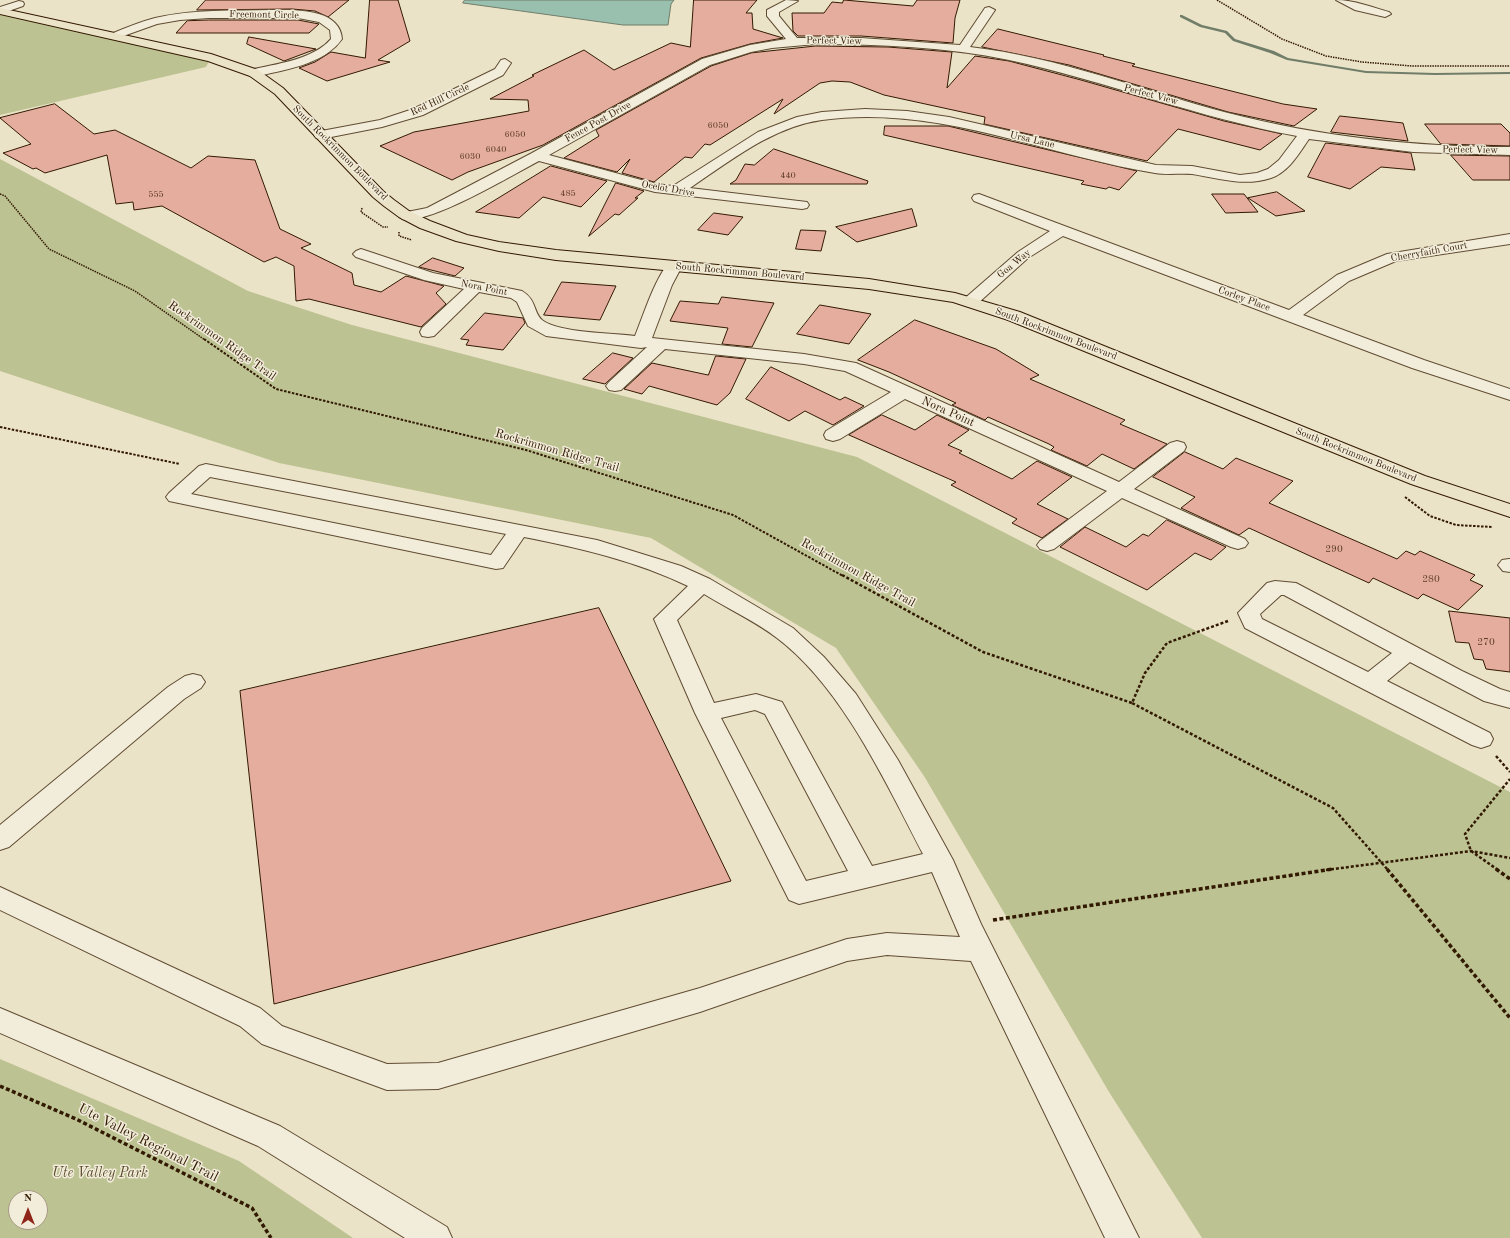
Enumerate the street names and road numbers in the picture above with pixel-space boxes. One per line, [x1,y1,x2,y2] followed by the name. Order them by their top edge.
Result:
[229,8,299,22] street label: Freemont Circle
[806,35,862,47] street label: Perfect View
[409,81,471,119] street label: Red Hill Circle
[1122,82,1180,108] street label: Perfect View
[563,99,633,145] street label: Fence Post Drive
[290,103,390,203] street label: South Rockrimmon Boulevard
[1008,129,1056,151] street label: Ursa Lane
[1442,144,1498,156] street label: Perfect View
[640,178,696,200] street label: Ocelot Drive
[1390,239,1468,265] street label: Cherryfaith Court
[995,247,1033,281] street label: Goa Way
[675,260,805,284] street label: South Rockrimmon Boulevard
[460,278,508,298] street label: Nora Point
[1216,284,1272,314] street label: Corley Place
[165,298,279,384] street label: Rockrimmon Ridge Trail
[993,305,1119,363] street label: South Rockrimmon Boulevard
[919,394,977,430] street label: Nora Point
[1294,425,1418,485] street label: South Rockrimmon Boulevard
[493,426,621,476] street label: Rockrimmon Ridge Trail
[798,536,918,610] street label: Rockrimmon Ridge Trail
[75,1100,221,1186] street label: Ute Valley Regional Trail

